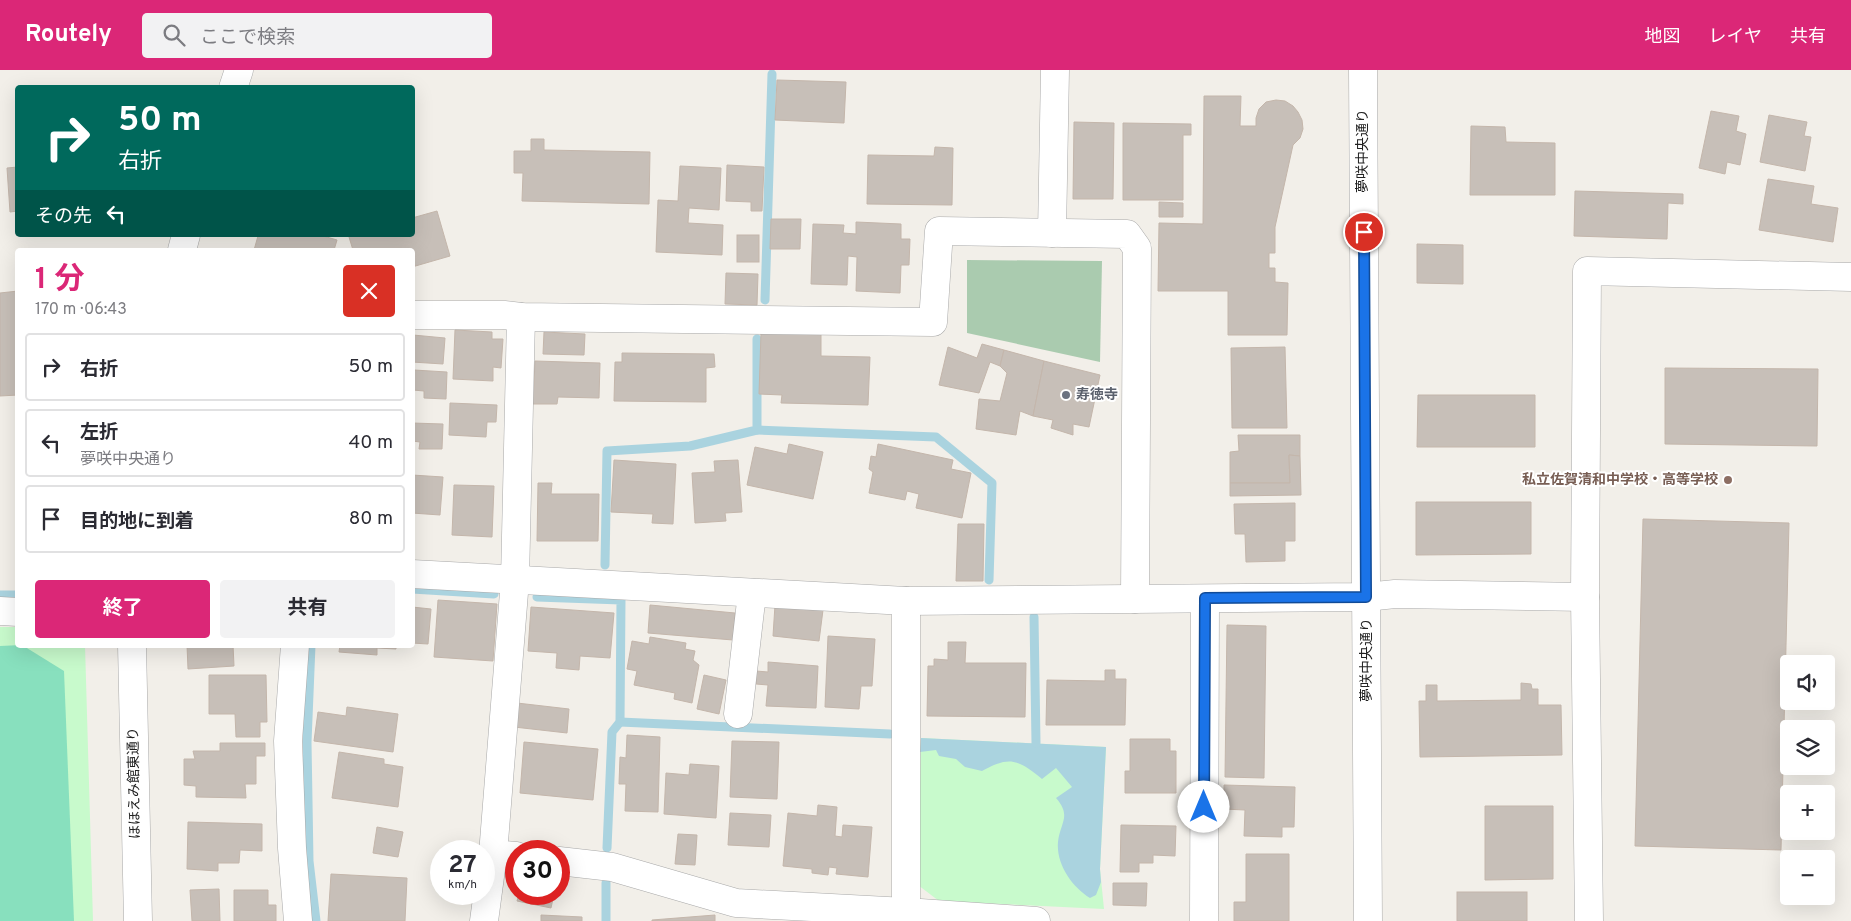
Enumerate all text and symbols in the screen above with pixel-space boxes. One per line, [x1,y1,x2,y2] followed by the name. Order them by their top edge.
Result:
[142,13,492,58] search box
[25,20,112,50] text: Routely
[160,21,188,49] icon: search
[200,26,295,50] text: ここで検索
[1645,26,1681,49] text: 地図
[1709,26,1762,49] text: レイヤ
[1790,26,1826,49] text: 共有
[118,99,202,143] text: 50 m
[35,105,100,170] icon: right
[1355,109,1372,193] street label: 夢咲中央通り
[118,149,162,176] text: 右折
[102,200,130,228] icon: left
[35,205,92,229] text: その先
[1343,211,1385,253] pin
[1350,218,1378,246] icon: arrive
[35,262,85,299] text: 1 分
[343,265,395,317] button: close
[35,300,127,320] text: 170 m · 06:43
[37,353,65,381] icon: right
[348,355,393,379] text: 50 m
[80,358,118,382] text: 右折
[1076,386,1118,404] place label: 寿徳寺
[1060,389,1072,401] marker: 寿徳寺
[80,421,118,445] text: 左折
[37,429,65,457] icon: left
[348,431,393,455] text: 40 m
[80,450,176,470] text: 夢咲中央通り
[1522,471,1718,489] place label: 私立佐賀清和中学校・高等学校
[1722,474,1734,486] marker: 私立佐賀清和中学校・高等学校
[37,505,65,533] icon: arrive
[349,507,393,531] text: 80 m
[80,510,194,534] text: 目的地に到着
[35,580,210,638] button: 終了
[220,580,395,638] button: 共有
[1359,618,1376,702] street label: 夢咲中央通り
[1780,655,1835,905] map controls
[1780,655,1835,710] button: sound
[1780,720,1835,775] button: layers
[126,727,144,839] street label: ほほえみ館東通り
[1177,780,1229,832] position arrow
[1780,785,1835,840] button: +
[505,840,570,905] speed limit sign: 30
[448,850,477,882] text: 27
[1780,850,1835,905] button: −
[448,877,477,893] text: km/h

